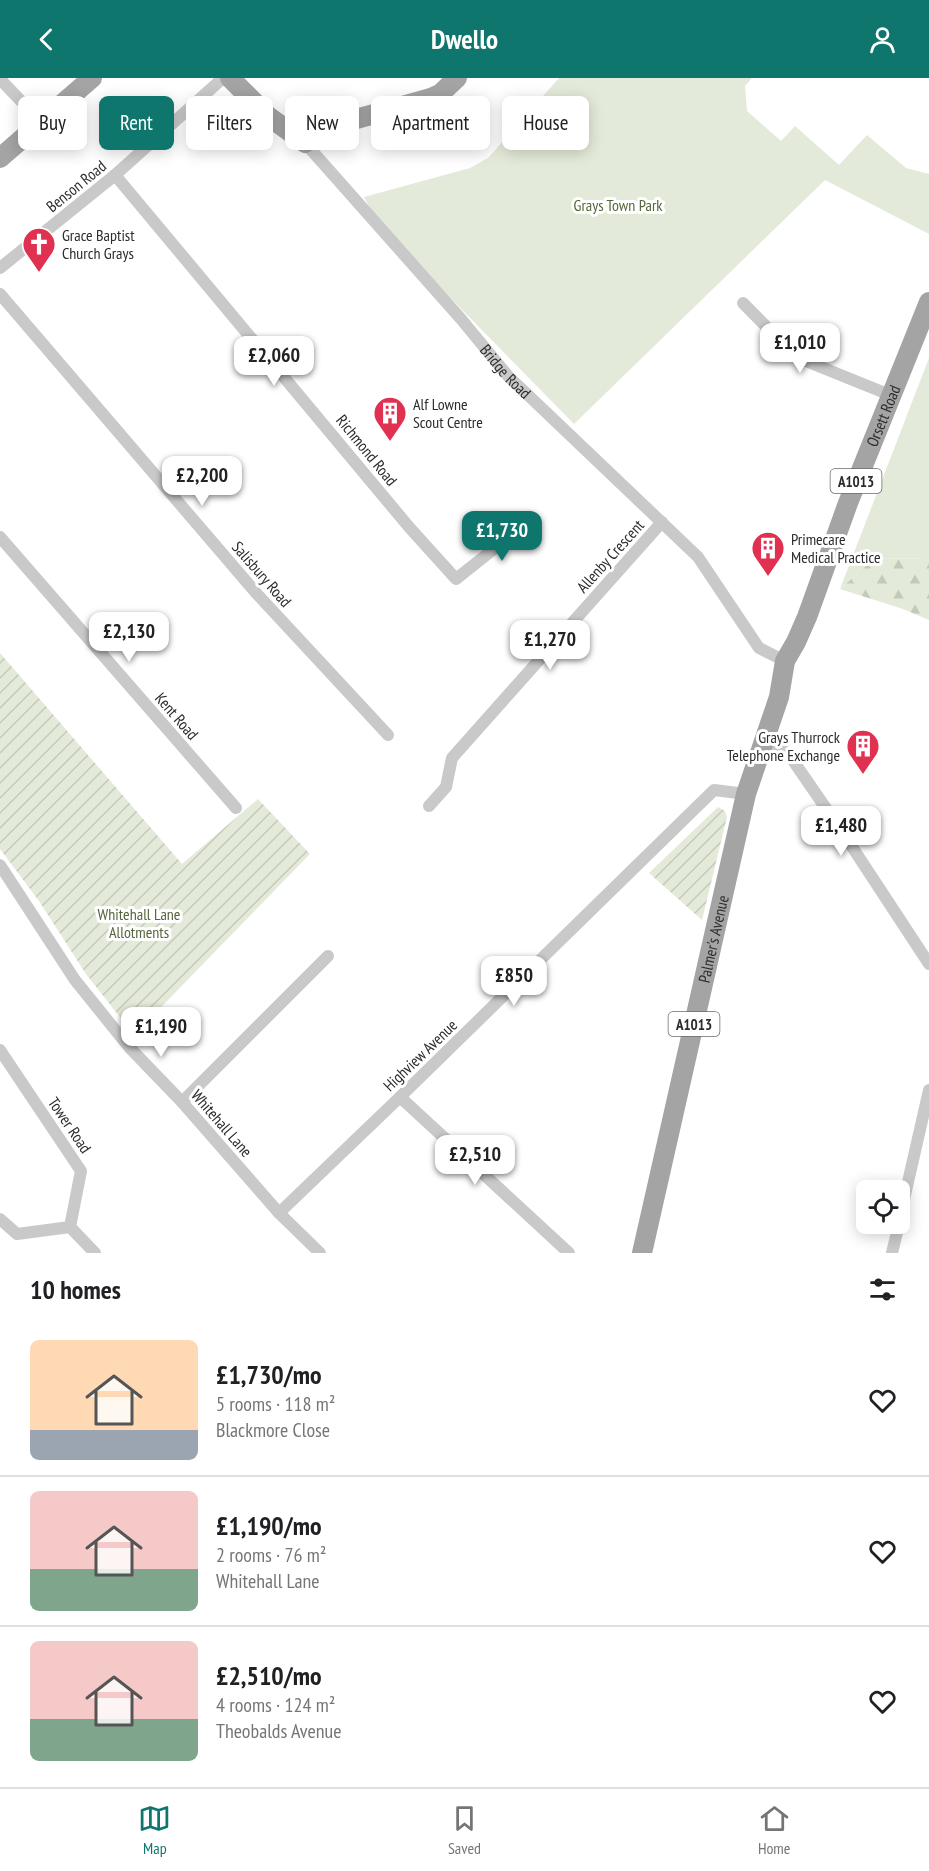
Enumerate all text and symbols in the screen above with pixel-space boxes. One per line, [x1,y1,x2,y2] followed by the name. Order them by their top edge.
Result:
[431,22,498,56] text: Dwello
[30,23,63,56] icon: back
[866,23,899,56] icon: person
[18,96,87,150] chip: Buy
[99,96,174,150] chip: Rent
[186,96,273,150] chip: Filters
[285,96,359,150] chip: New
[371,96,490,150] chip: Apartment
[502,96,589,150] chip: House
[42,156,110,216] street label: Benson Road
[574,195,663,215] park label: Grays Town Park
[62,225,135,263] place label: Grace Baptist Church Grays
[21,226,57,273] church icon: Grace Baptist Church Grays
[751,323,849,374] pin: £1,010
[774,329,826,355] text: £1,010
[225,336,323,387] pin: £2,060
[476,340,535,403] street label: Bridge Road
[248,342,300,368] text: £2,060
[862,382,905,450] street label: Orsett Road
[413,394,483,432] place label: Alf Lowne Scout Centre
[372,395,408,442] building icon: Alf Lowne Scout Centre
[332,410,402,490] street label: Richmond Road
[153,456,251,507] pin: £2,200
[176,462,228,488] text: £2,200
[830,469,882,493] road number: A1013
[453,511,551,562] pin: £1,730
[572,515,648,597] street label: Allenby Crescent
[476,517,528,543] text: £1,730
[791,529,881,567] place label: Primecare Medical Practice
[750,530,786,577] building icon: Primecare Medical Practice
[228,537,296,611] street label: Salisbury Road
[80,612,178,663] pin: £2,130
[103,618,155,644] text: £2,130
[501,620,599,671] pin: £1,270
[524,626,576,652] text: £1,270
[151,688,203,744] street label: Kent Road
[727,727,841,765] place label: Grays Thurrock Telephone Exchange
[845,728,881,775] building icon: Grays Thurrock Telephone Exchange
[792,806,890,857] pin: £1,480
[815,812,867,838] text: £1,480
[694,893,733,985] street label: Palmer's Avenue
[98,904,180,942] park label: Whitehall Lane Allotments
[478,956,550,1007] pin: £850
[495,962,533,988] text: £850
[112,1007,210,1058] pin: £1,190
[668,1012,720,1036] road number: A1013
[135,1013,187,1039] text: £1,190
[379,1015,461,1095] street label: Highview Avenue
[187,1085,257,1161] street label: Whitehall Lane
[44,1093,96,1157] street label: Tower Road
[426,1135,524,1186] pin: £2,510
[449,1141,501,1167] text: £2,510
[856,1180,910,1234] map controls
[856,1180,910,1234] button: locate
[30,1273,121,1306] text: 10 homes
[866,1273,899,1306] icon: filters
[216,1358,322,1391] text: £1,730/mo
[78,1364,150,1436] icon: home
[866,1384,899,1417] icon: heart
[216,1391,335,1417] text: 5 rooms · 118 m²
[216,1417,330,1443] text: Blackmore Close
[216,1509,322,1542] text: £1,190/mo
[78,1515,150,1587] icon: home
[866,1535,899,1568] icon: heart
[216,1542,326,1568] text: 2 rooms · 76 m²
[216,1568,320,1594] text: Whitehall Lane
[216,1659,322,1692] text: £2,510/mo
[78,1665,150,1737] icon: home
[866,1685,899,1718] icon: heart
[216,1692,335,1718] text: 4 rooms · 124 m²
[216,1718,342,1744] text: Theobalds Avenue
[138,1802,171,1858] tab: Map
[448,1802,481,1858] tab: Saved
[758,1802,791,1858] tab: Home

